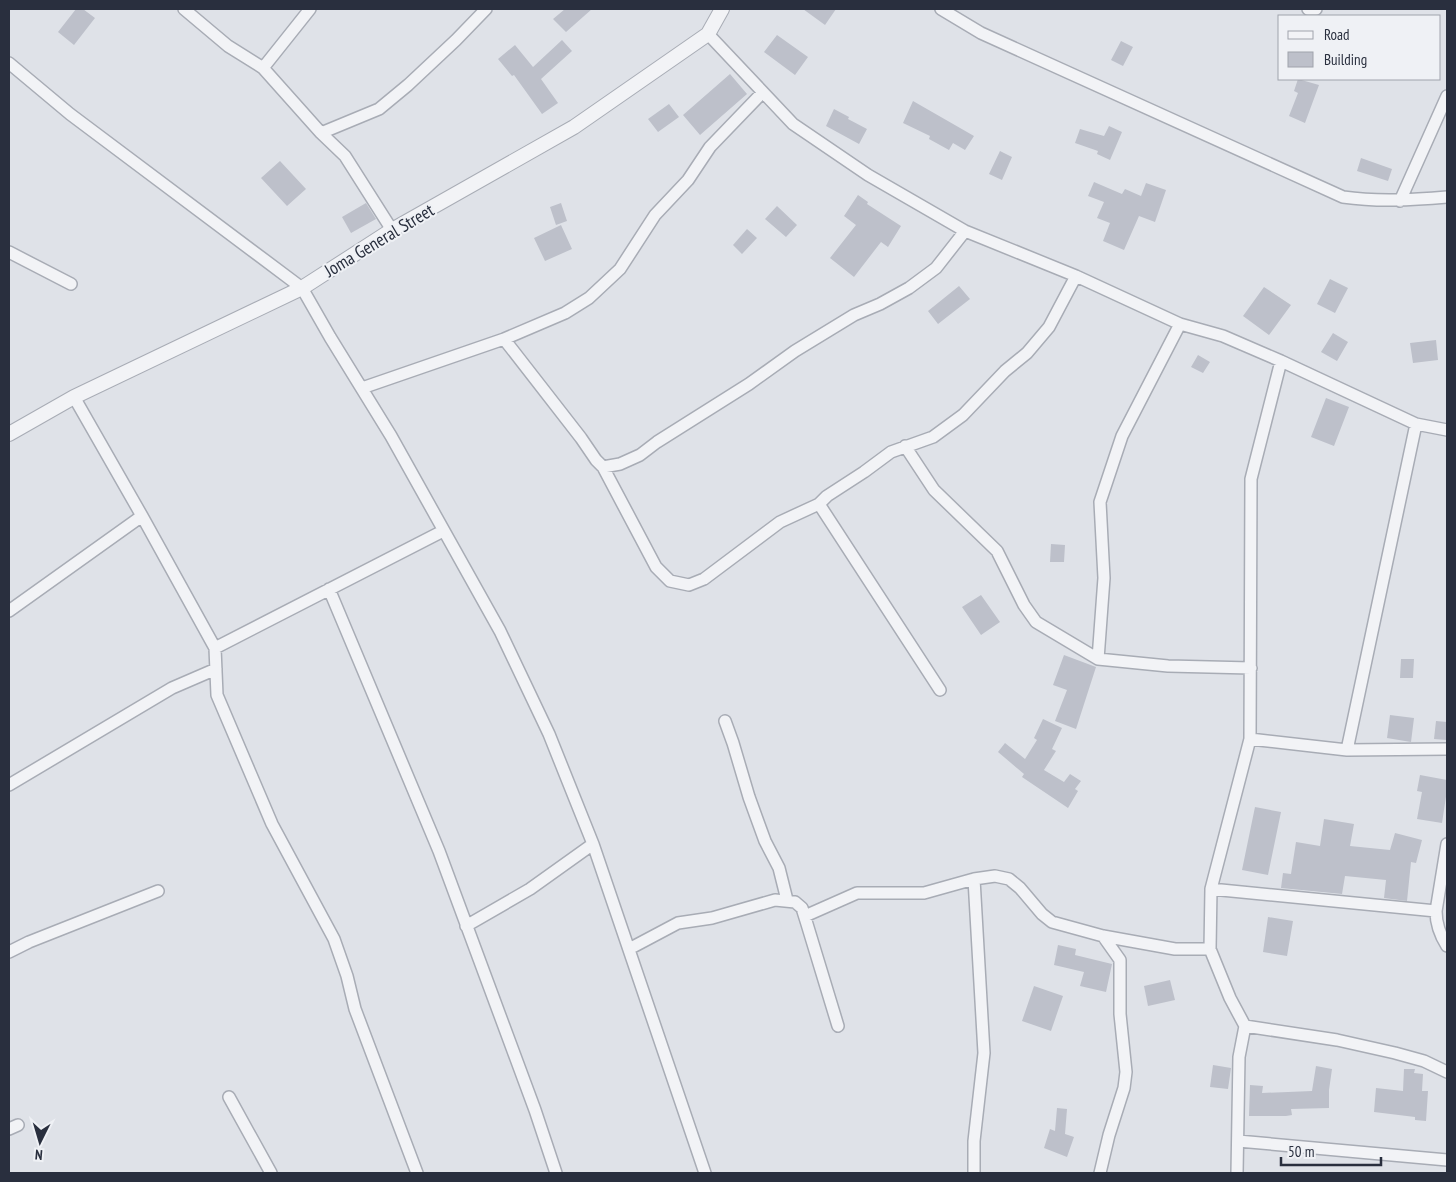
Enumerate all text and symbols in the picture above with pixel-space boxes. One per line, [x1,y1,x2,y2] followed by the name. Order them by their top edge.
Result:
[1278,15,1441,80] legend
[1324,25,1350,44] text: Road
[1324,50,1367,69] text: Building
[319,198,438,282] street label: Joma General Street
[15,1117,65,1167] north arrow
[1281,1134,1381,1166] scale bar
[1288,1142,1314,1161] text: 50 m
[34,1146,43,1164] text: N

